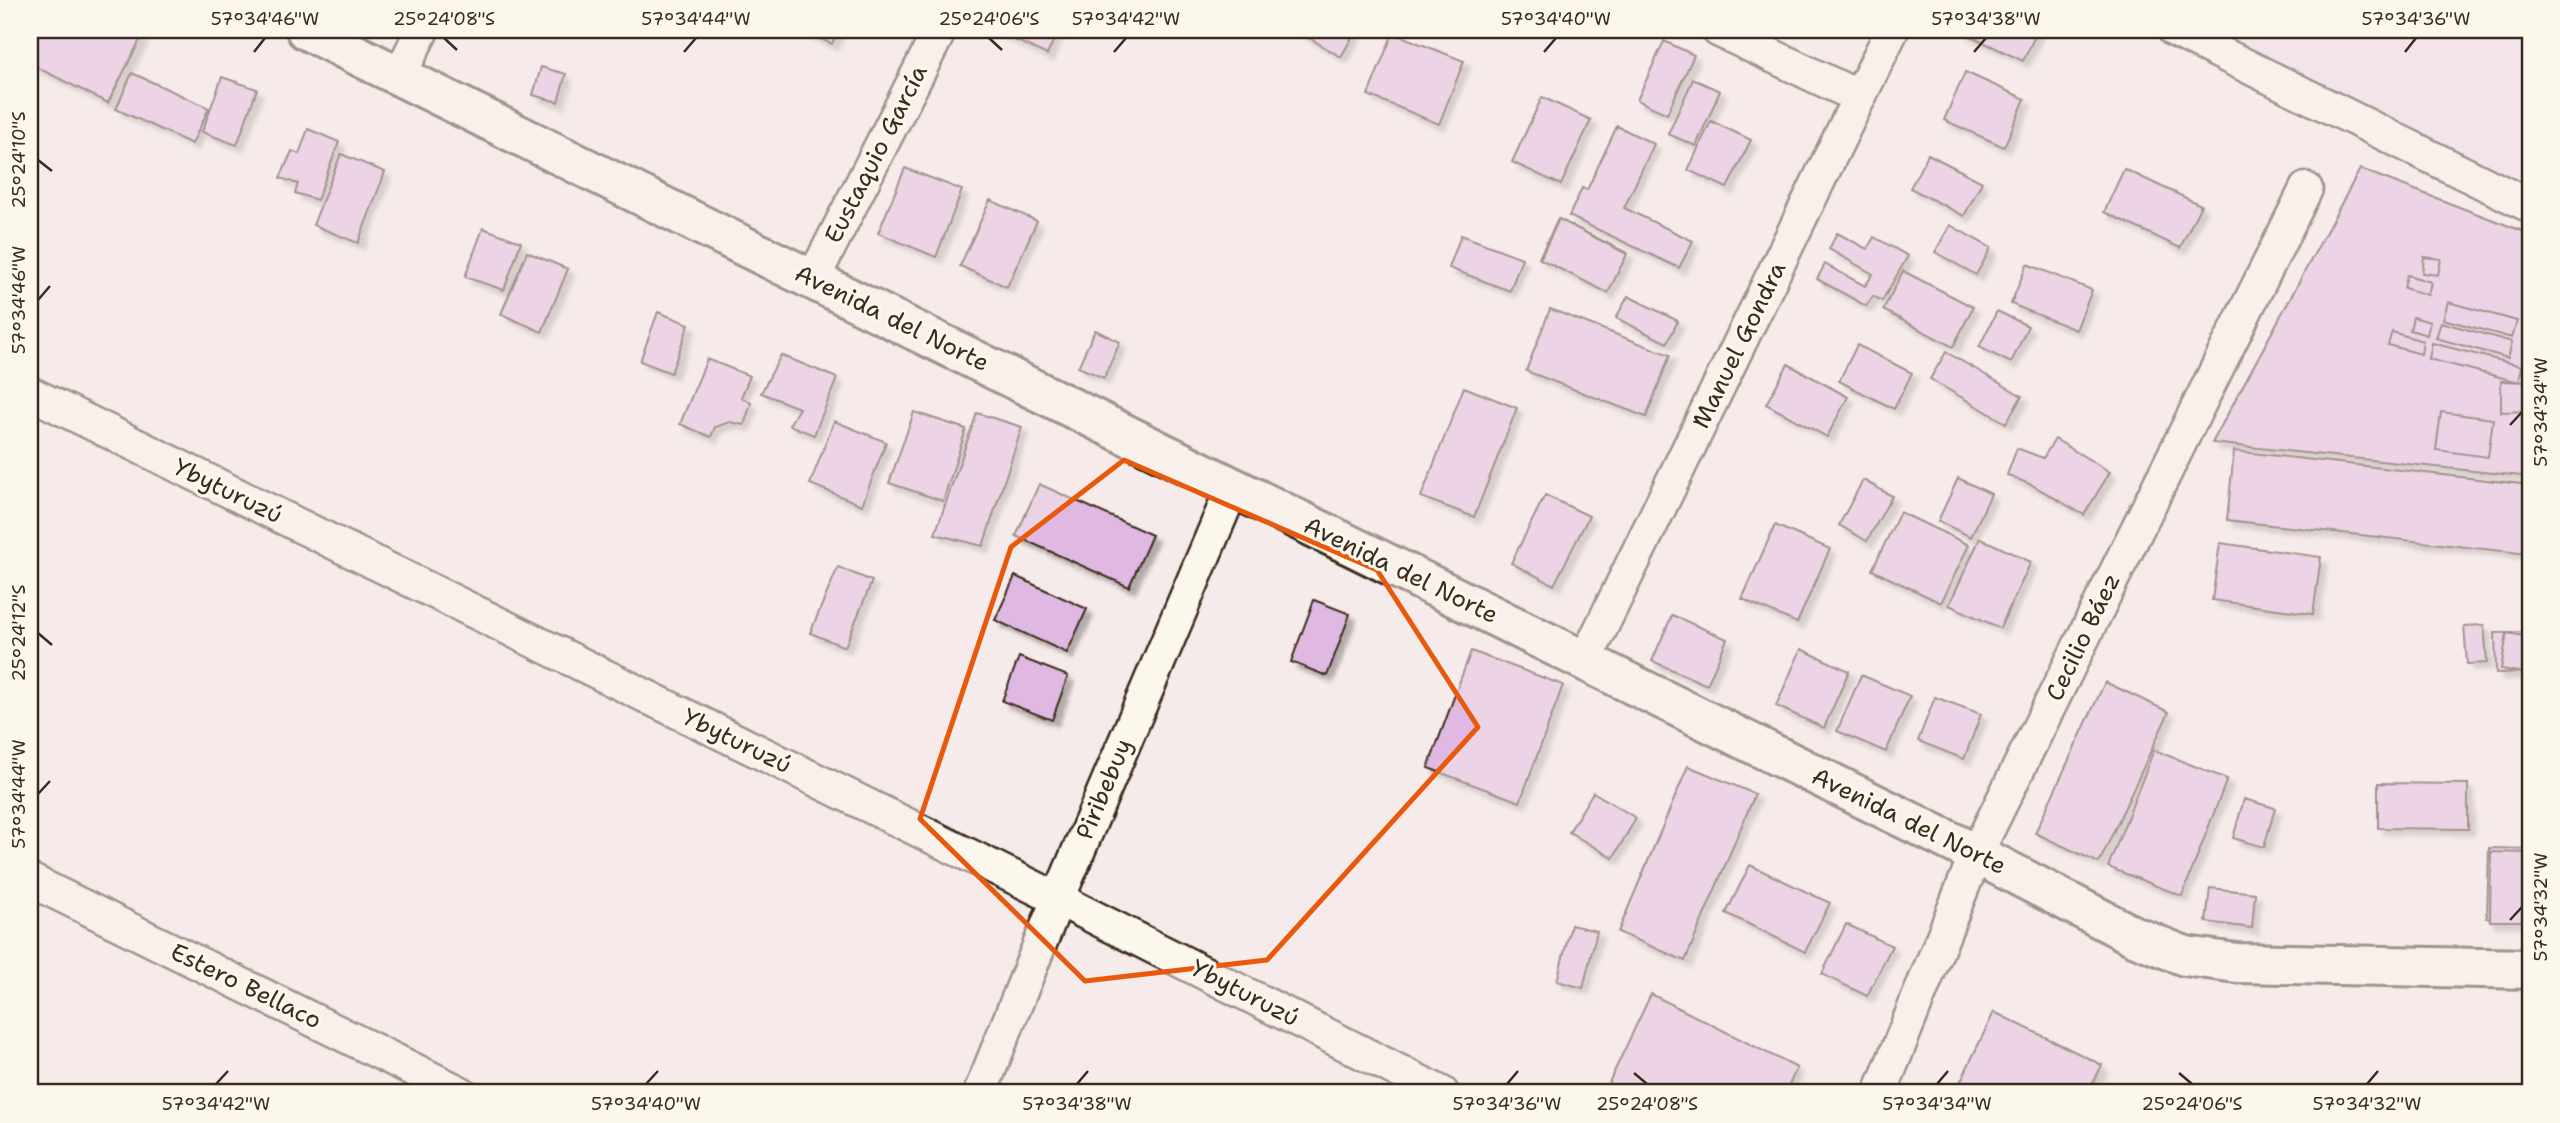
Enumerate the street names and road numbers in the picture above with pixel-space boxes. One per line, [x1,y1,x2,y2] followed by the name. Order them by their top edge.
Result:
[817,59,935,249] street label: Eustaquio García
[1685,256,1793,434] street label: Manuel Gondra
[790,257,994,379] street label: Avenida del Norte
[168,451,288,531] street label: Ybyturuzú
[1299,509,1503,631] street label: Avenida del Norte
[2038,568,2128,706] street label: Cecilio Báez
[677,701,797,781] street label: Ybyturuzú
[1068,734,1140,844] street label: Piribebuy
[1807,760,2011,882] street label: Avenida del Norte
[165,936,327,1036] street label: Estero Bellaco
[1185,952,1305,1034] street label: Ybyturuzú

